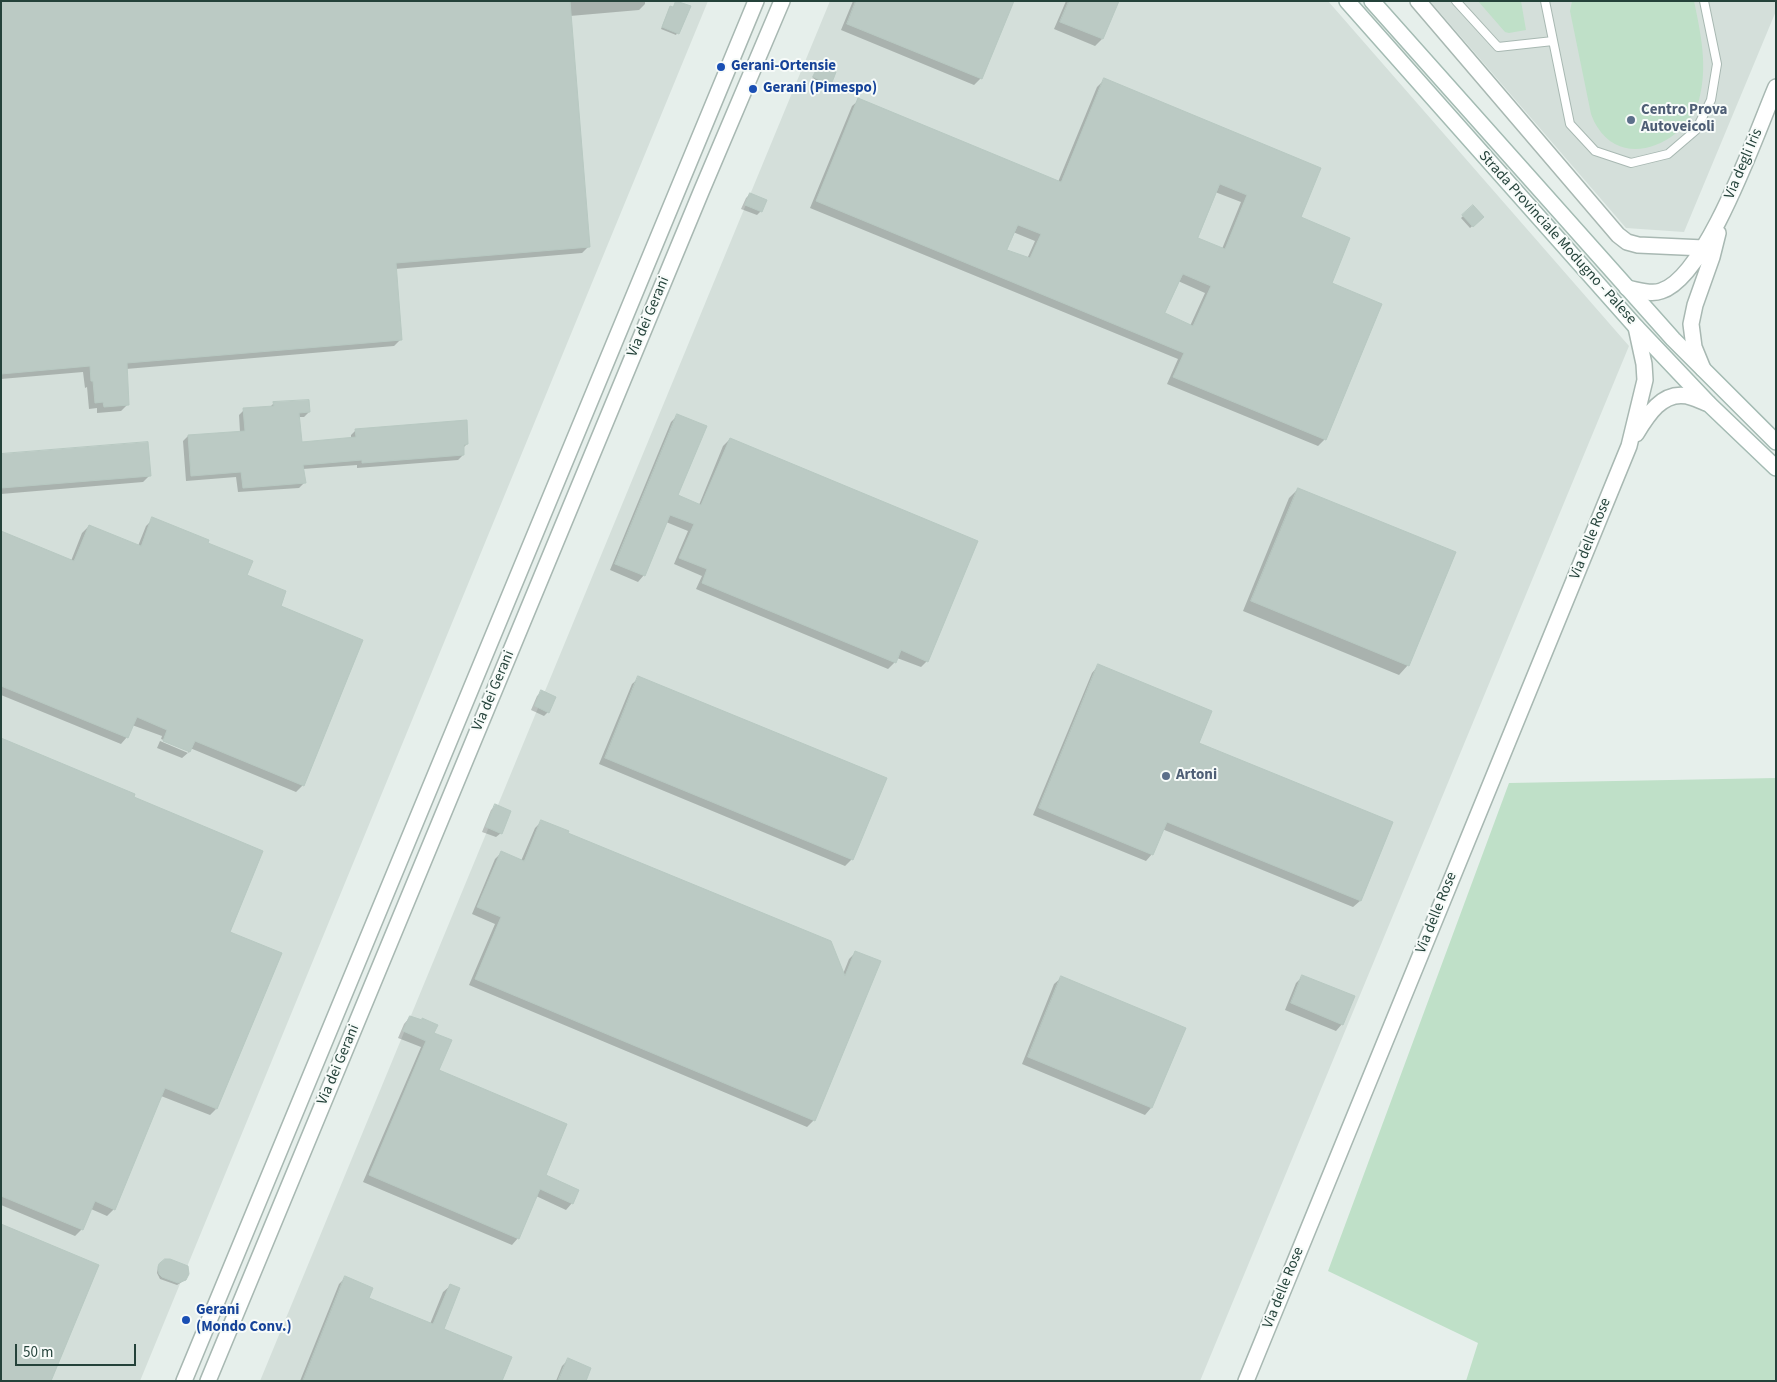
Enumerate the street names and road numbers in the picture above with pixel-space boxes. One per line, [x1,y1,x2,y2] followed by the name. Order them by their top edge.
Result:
[1721,126,1767,202] street label: Via degli Iris
[1474,147,1640,329] street label: Strada Provinciale Modugno - Palese
[624,274,674,360] street label: Via dei Gerani
[1567,496,1615,582] street label: Via delle Rose
[469,648,519,734] street label: Via dei Gerani
[1413,870,1461,956] street label: Via delle Rose
[314,1022,364,1108] street label: Via dei Gerani
[1260,1245,1308,1331] street label: Via delle Rose

